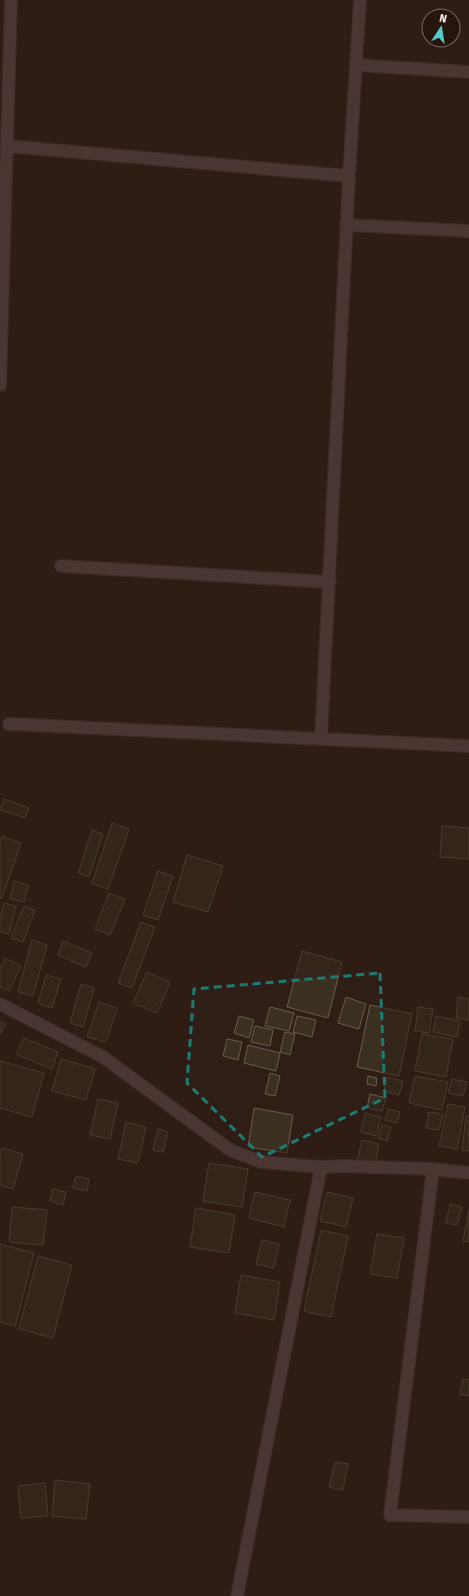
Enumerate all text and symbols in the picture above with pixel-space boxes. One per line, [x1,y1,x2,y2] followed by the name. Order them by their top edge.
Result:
[421,8,461,48] north arrow
[438,12,448,26] text: N

